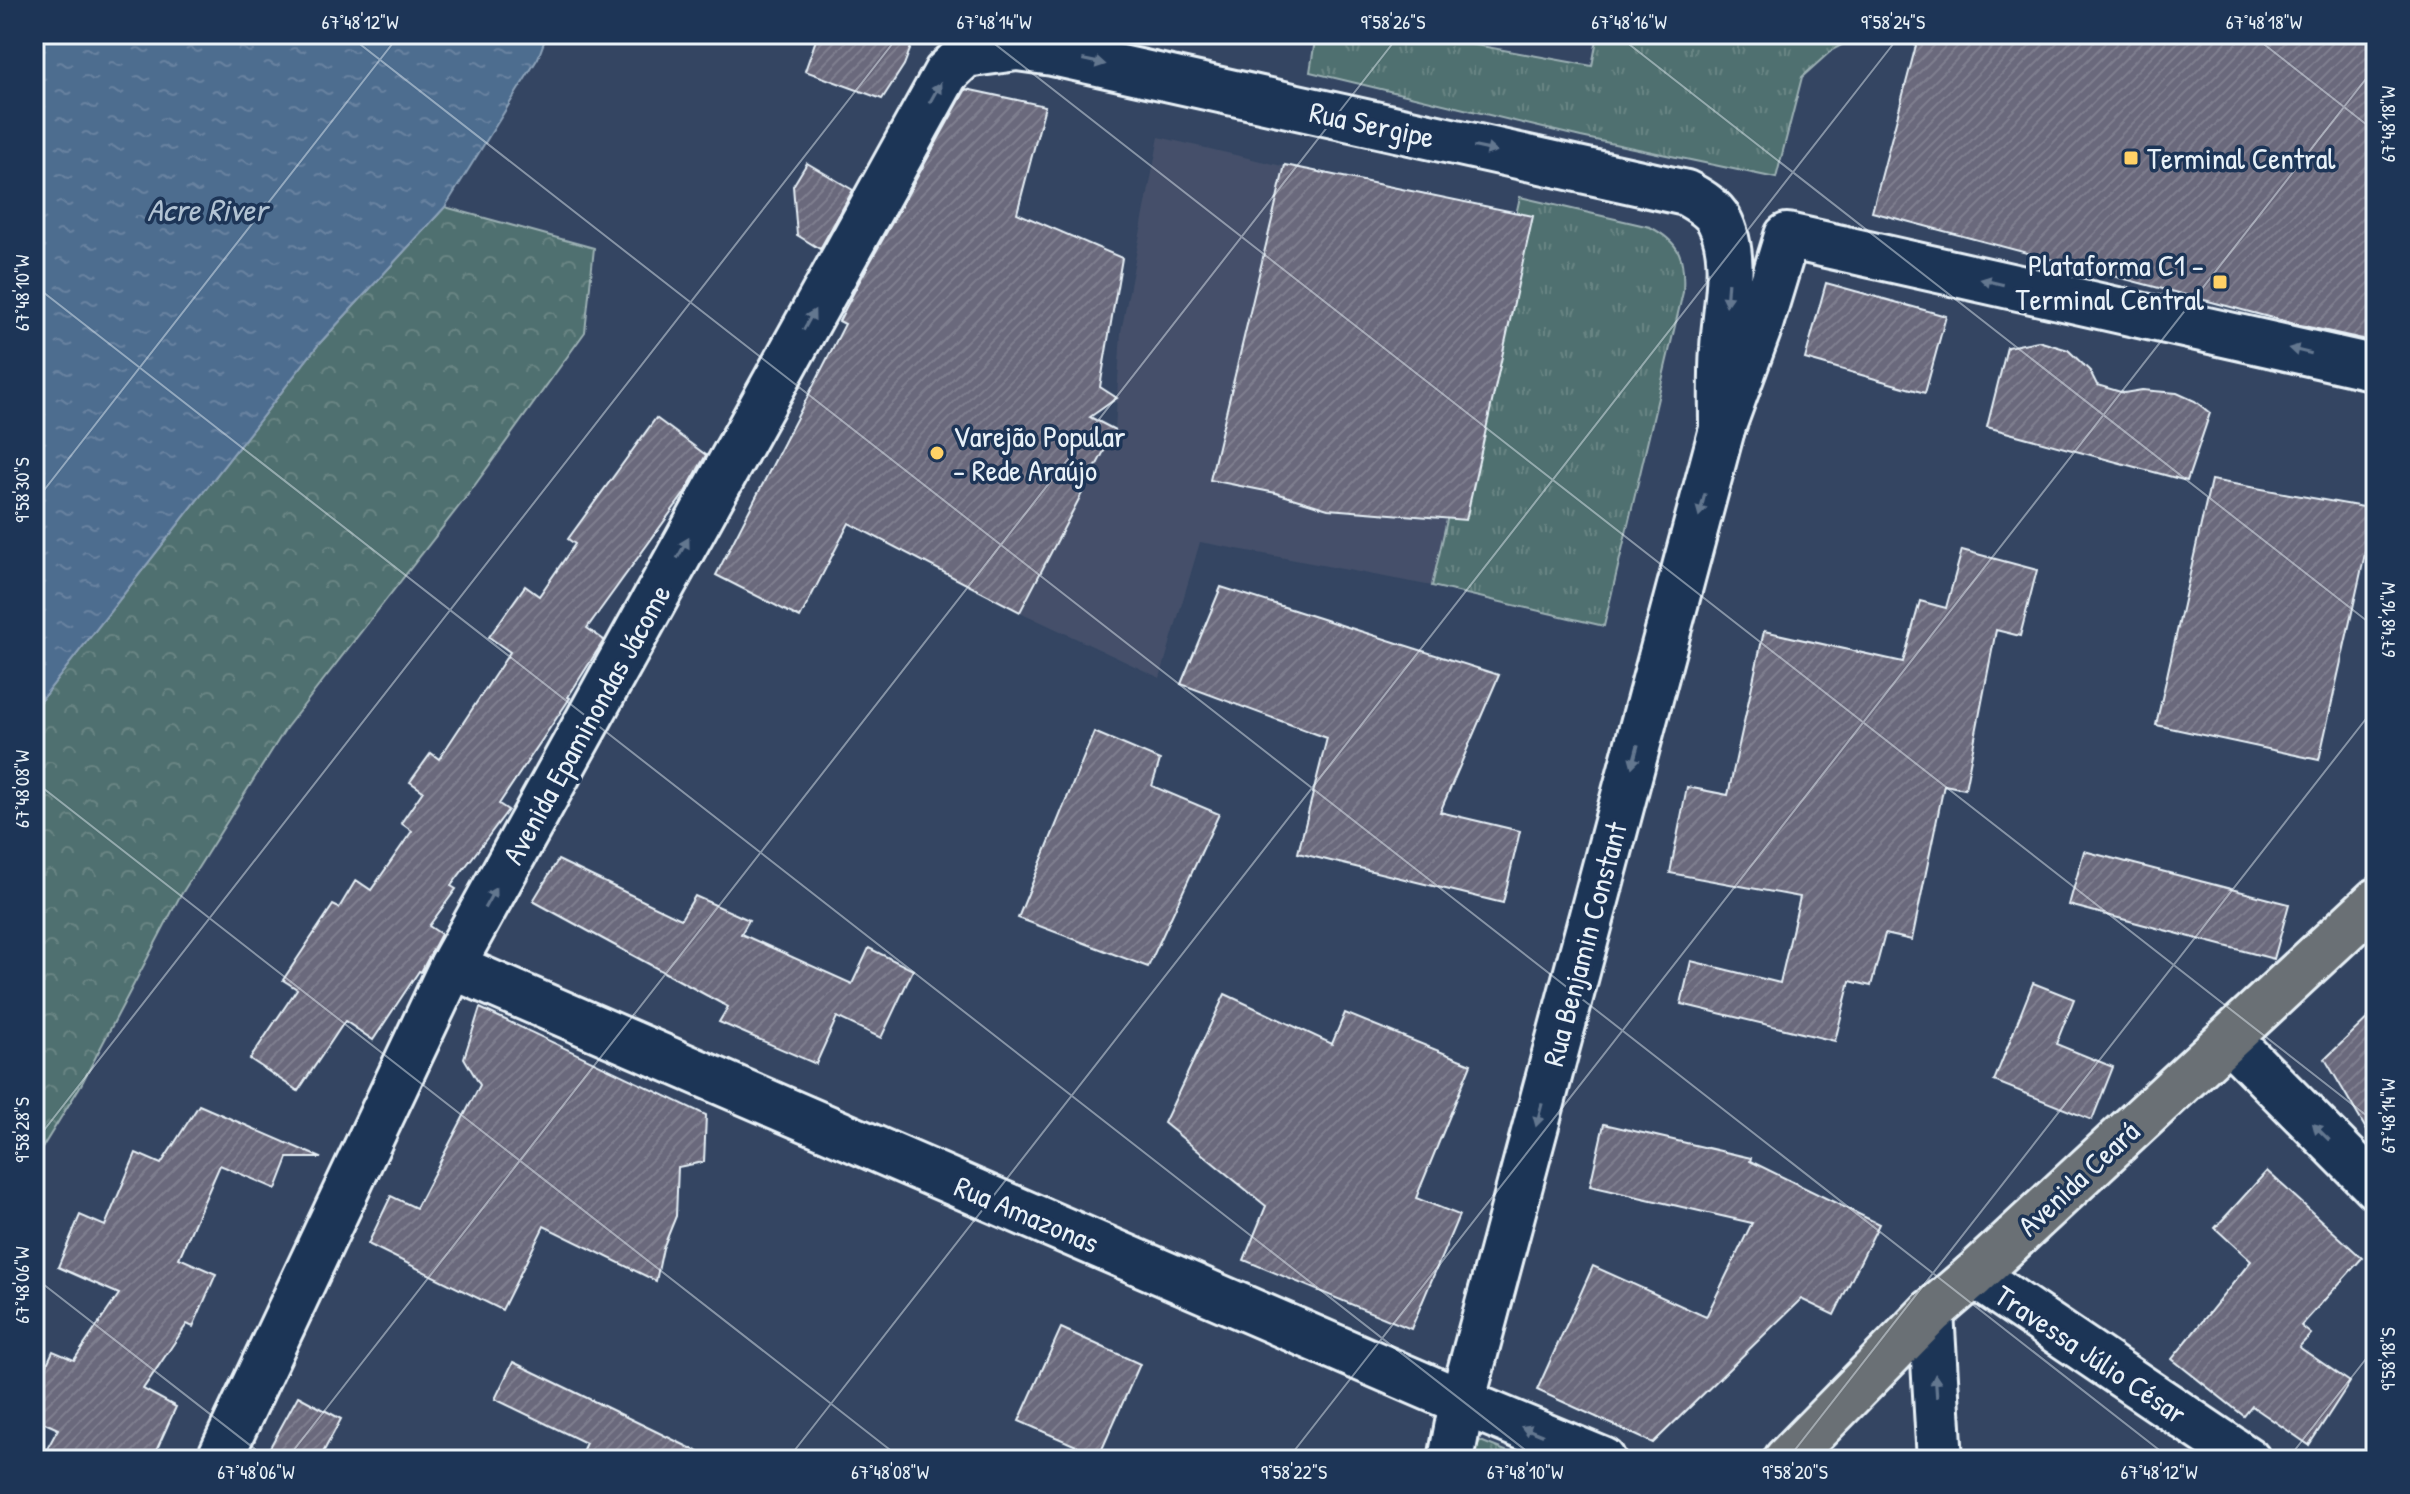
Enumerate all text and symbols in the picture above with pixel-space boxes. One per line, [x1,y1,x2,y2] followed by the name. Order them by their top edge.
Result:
[322,8,399,35] text: 67°48'12"W
[956,8,1032,35] text: 67°48'14"W
[1361,8,1425,35] text: 9°58'26"S
[1591,8,1667,35] text: 67°48'16"W
[1861,8,1925,35] text: 9°58'24"S
[2226,8,2303,35] text: 67°48'18"W
[1082,56,1107,69] one-way arrow
[928,81,942,104] one-way arrow
[2374,85,2401,162] text: 67°48'18"W
[1306,91,1438,157] street label: Rua Sergipe
[2147,138,2335,178] place label: Terminal Central
[1472,143,1497,156] one-way arrow
[2122,149,2140,167] marker: Terminal Central
[147,188,271,231] water label: Acre River
[2016,245,2204,319] place label: Plataforma C1 - Terminal Central
[8,254,35,331] text: 67°48'10"W
[2211,273,2229,291] marker: Plataforma C1 - Terminal Central
[1979,275,2004,288] one-way arrow
[1720,282,1733,307] one-way arrow
[802,309,816,331] one-way arrow
[2287,344,2312,357] one-way arrow
[953,416,1126,490] place label: Varejão Popular - Rede Araújo
[928,444,946,462] marker: Varejão Popular - Rede Araújo
[8,457,35,523] text: 9°58'30"S
[1695,492,1707,517] one-way arrow
[677,536,690,559] one-way arrow
[492,577,680,871] street label: Avenida Epaminondas Jácome
[2374,582,2401,658] text: 67°48'16"W
[1628,743,1640,768] one-way arrow
[8,749,35,828] text: 67°48'08"W
[1532,817,1636,1070] street label: Rua Benjamin Constant
[483,886,496,909] one-way arrow
[2374,1078,2401,1154] text: 67°48'14"W
[8,1097,35,1163] text: 9°58'28"S
[1532,1103,1544,1128] one-way arrow
[2009,1111,2148,1245] street label: Avenida Ceará
[2312,1123,2331,1142] one-way arrow
[949,1166,1105,1262] street label: Rua Amazonas
[8,1246,35,1324] text: 67°48'06"W
[1987,1275,2195,1433] street label: Travessa Júlio César
[2374,1327,2401,1391] text: 9°58'18"S
[1929,1373,1942,1398] one-way arrow
[1520,1424,1544,1437] one-way arrow
[217,1458,295,1485] text: 67°48'06"W
[851,1458,930,1485] text: 67°48'08"W
[1261,1458,1327,1485] text: 9°58'22"S
[1487,1458,1564,1485] text: 67°48'10"W
[1762,1458,1828,1485] text: 9°58'20"S
[2121,1458,2198,1485] text: 67°48'12"W

